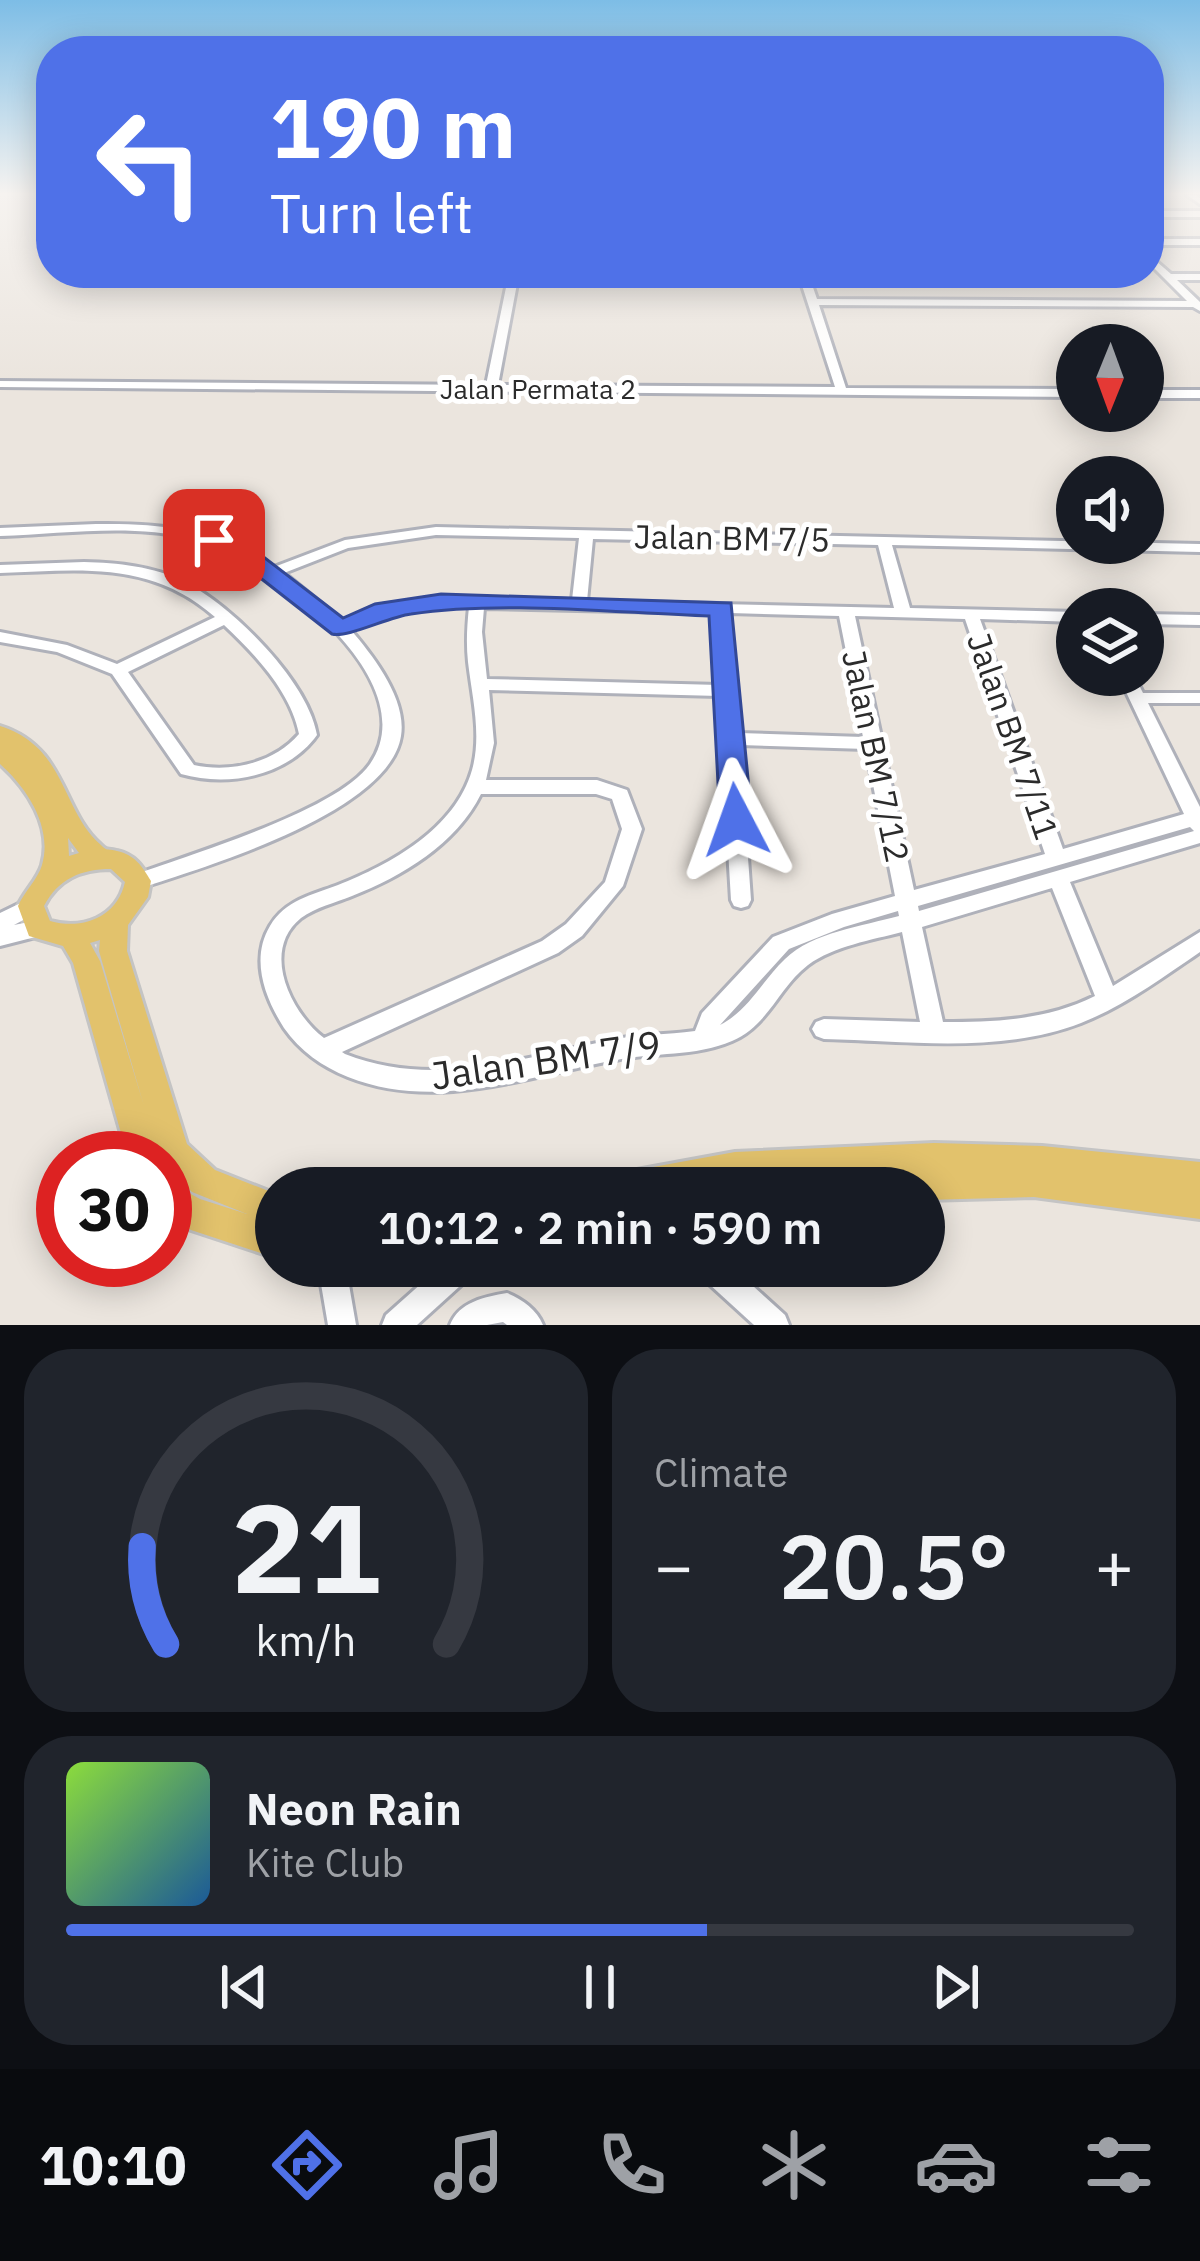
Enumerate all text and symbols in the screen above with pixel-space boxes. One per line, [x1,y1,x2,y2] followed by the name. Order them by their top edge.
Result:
[270,72,516,181] text: 190 m
[72,84,228,240] icon: left
[270,178,473,248] text: Turn left
[1056,324,1164,432] north arrow
[1056,324,1164,696] map controls
[440,371,636,406] street label: Jalan Permata 2
[1056,456,1164,564] button: sound
[163,489,265,591] pin
[181,507,247,573] icon: arrive
[634,514,830,561] street label: Jalan BM 7/5
[1056,588,1164,696] button: layers
[958,627,1069,845] street label: Jalan BM 7/11
[833,646,920,866] street label: Jalan BM 7/12
[673,757,799,883] position arrow
[428,1018,664,1101] street label: Jalan BM 7/9
[36,1131,192,1287] speed limit sign: 30
[378,1198,822,1256] text: 10:12 · 2 min · 590 m
[654,1447,788,1498] text: Climate
[231,1465,381,1627] text: 21
[778,1507,1010,1624] text: 20.5°
[654,1522,694,1608] text: −
[1094,1522,1134,1608] text: +
[256,1611,356,1667] text: km/h
[246,1779,462,1837] text: Neon Rain
[246,1837,404,1888] text: Kite Club
[211,1954,277,2020] icon: previous
[567,1954,633,2020] icon: pause
[923,1954,989,2020] icon: next
[265,2123,349,2207] icon: directions
[427,2123,511,2207] icon: music
[590,2123,674,2207] icon: phone
[752,2123,836,2207] icon: climate
[914,2123,998,2207] icon: car
[1077,2123,1161,2207] icon: filters
[39,2130,187,2200] text: 10:10

